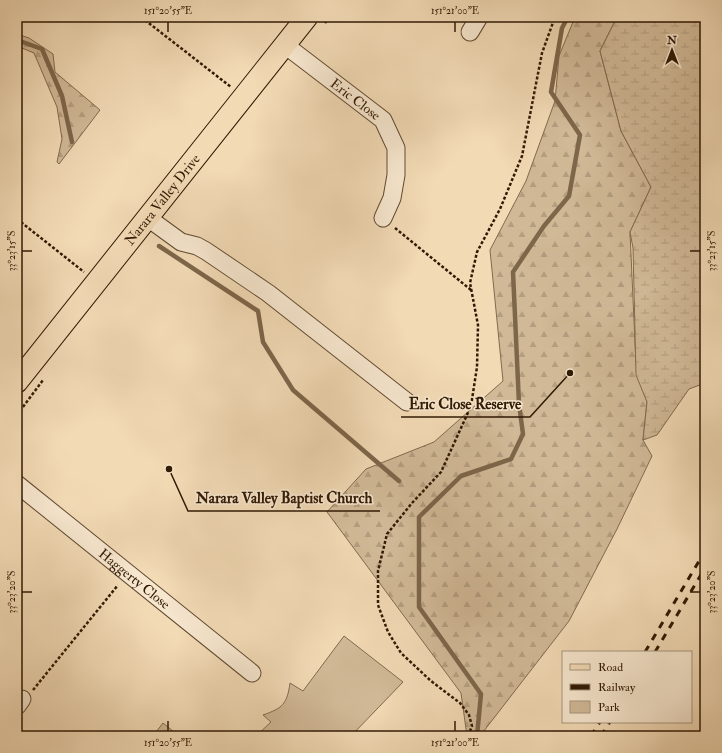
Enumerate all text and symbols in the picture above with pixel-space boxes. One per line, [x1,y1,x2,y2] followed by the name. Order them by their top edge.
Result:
[144,5,192,17] text: 151°20'55"E
[431,5,479,17] text: 151°21'00"E
[652,30,692,70] north arrow
[666,34,678,47] text: N
[327,75,384,124] street label: Eric Close
[121,151,204,249] street label: Narara Valley Drive
[6,231,18,271] text: 33°23'15"S
[706,231,718,271] text: 33°23'15"S
[401,390,530,417] callout: Eric Close Reserve
[409,395,522,414] text: Eric Close Reserve
[188,484,380,511] callout: Narara Valley Baptist Church
[195,489,372,509] text: Narara Valley Baptist Church
[95,545,174,613] street label: Haggerty Close
[6,571,18,613] text: 33°23'20"S
[706,571,718,613] text: 33°23'20"S
[562,651,692,723] legend
[598,660,623,675] text: Road
[598,680,636,695] text: Railway
[598,700,620,715] text: Park
[144,737,192,749] text: 151°20'55"E
[431,737,479,749] text: 151°21'00"E

